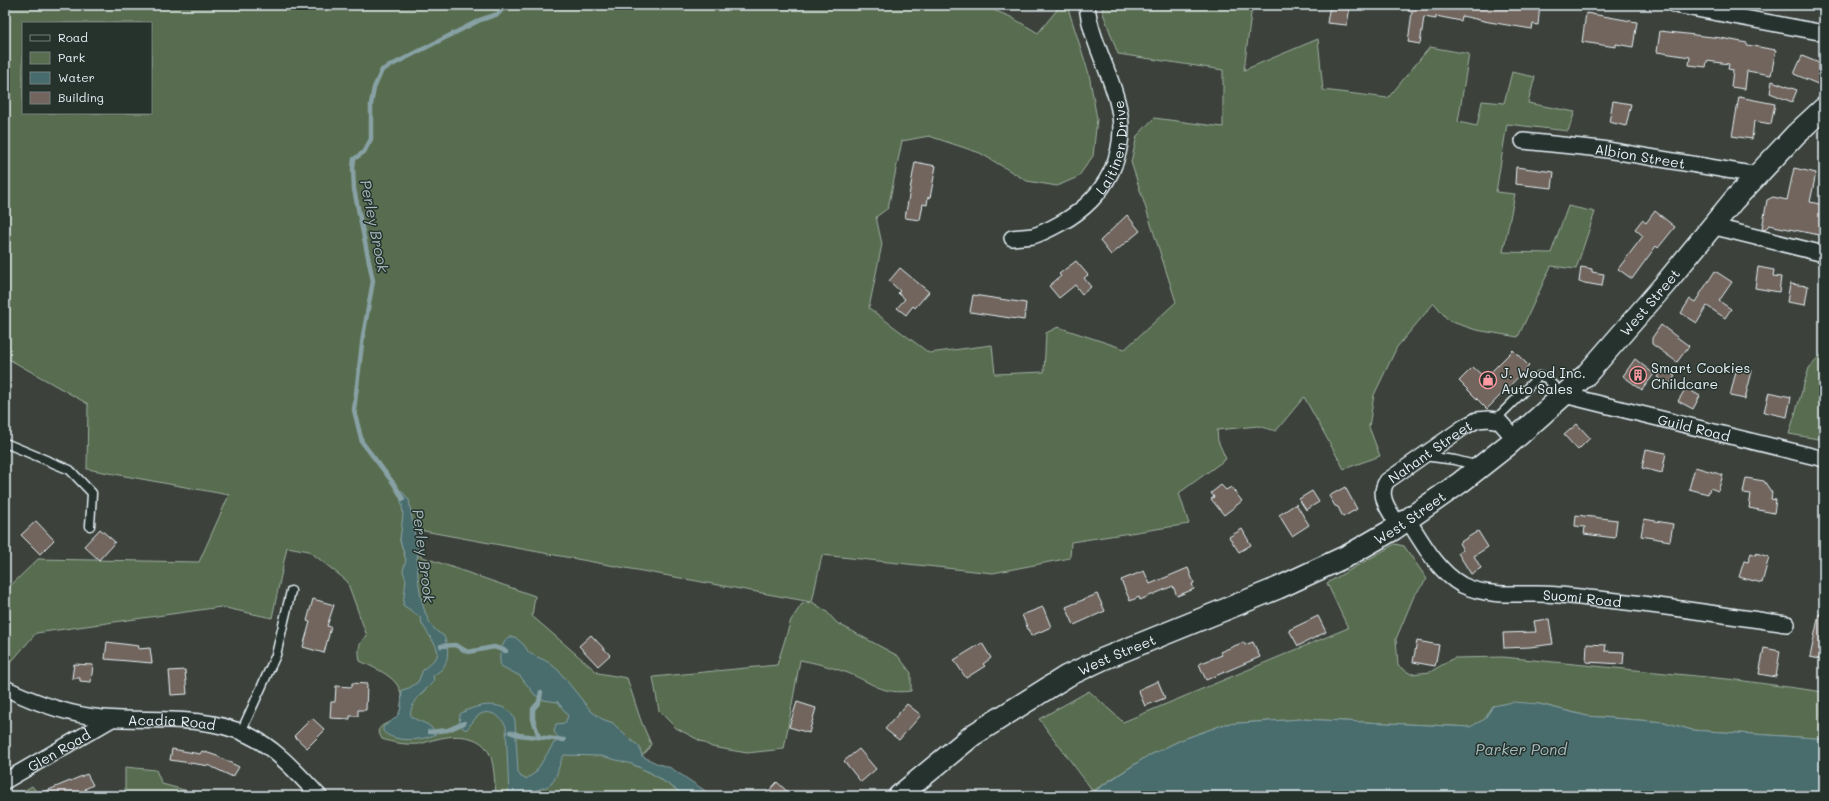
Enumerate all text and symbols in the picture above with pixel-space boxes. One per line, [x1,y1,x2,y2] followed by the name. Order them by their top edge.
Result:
[22,22,152,114] legend
[58,29,88,45] text: Road
[58,49,85,65] text: Park
[58,69,95,85] text: Water
[58,89,104,105] text: Building
[1091,99,1130,198] street label: Laitinen Drive
[1594,139,1687,172] street label: Albion Street
[356,178,394,275] water label: Perley Brook
[1615,264,1684,340] street label: West Street
[1651,358,1750,393] place label: Smart Cookies Childcare
[1501,363,1586,398] place label: J. Wood Inc. Auto Sales
[1628,365,1648,385] building icon: Smart Cookies Childcare
[1478,370,1498,390] shop icon: J. Wood Inc. Auto Sales
[1656,409,1732,445] street label: Guild Road
[1384,415,1475,487] street label: Nahant Street
[1370,486,1449,548] street label: West Street
[408,508,440,605] water label: Perley Brook
[1543,585,1623,611] street label: Suomi Road
[1074,629,1158,679] street label: West Street
[128,710,217,734] street label: Acadia Road
[24,724,94,776] street label: Glen Road
[1475,739,1568,759] water label: Parker Pond

